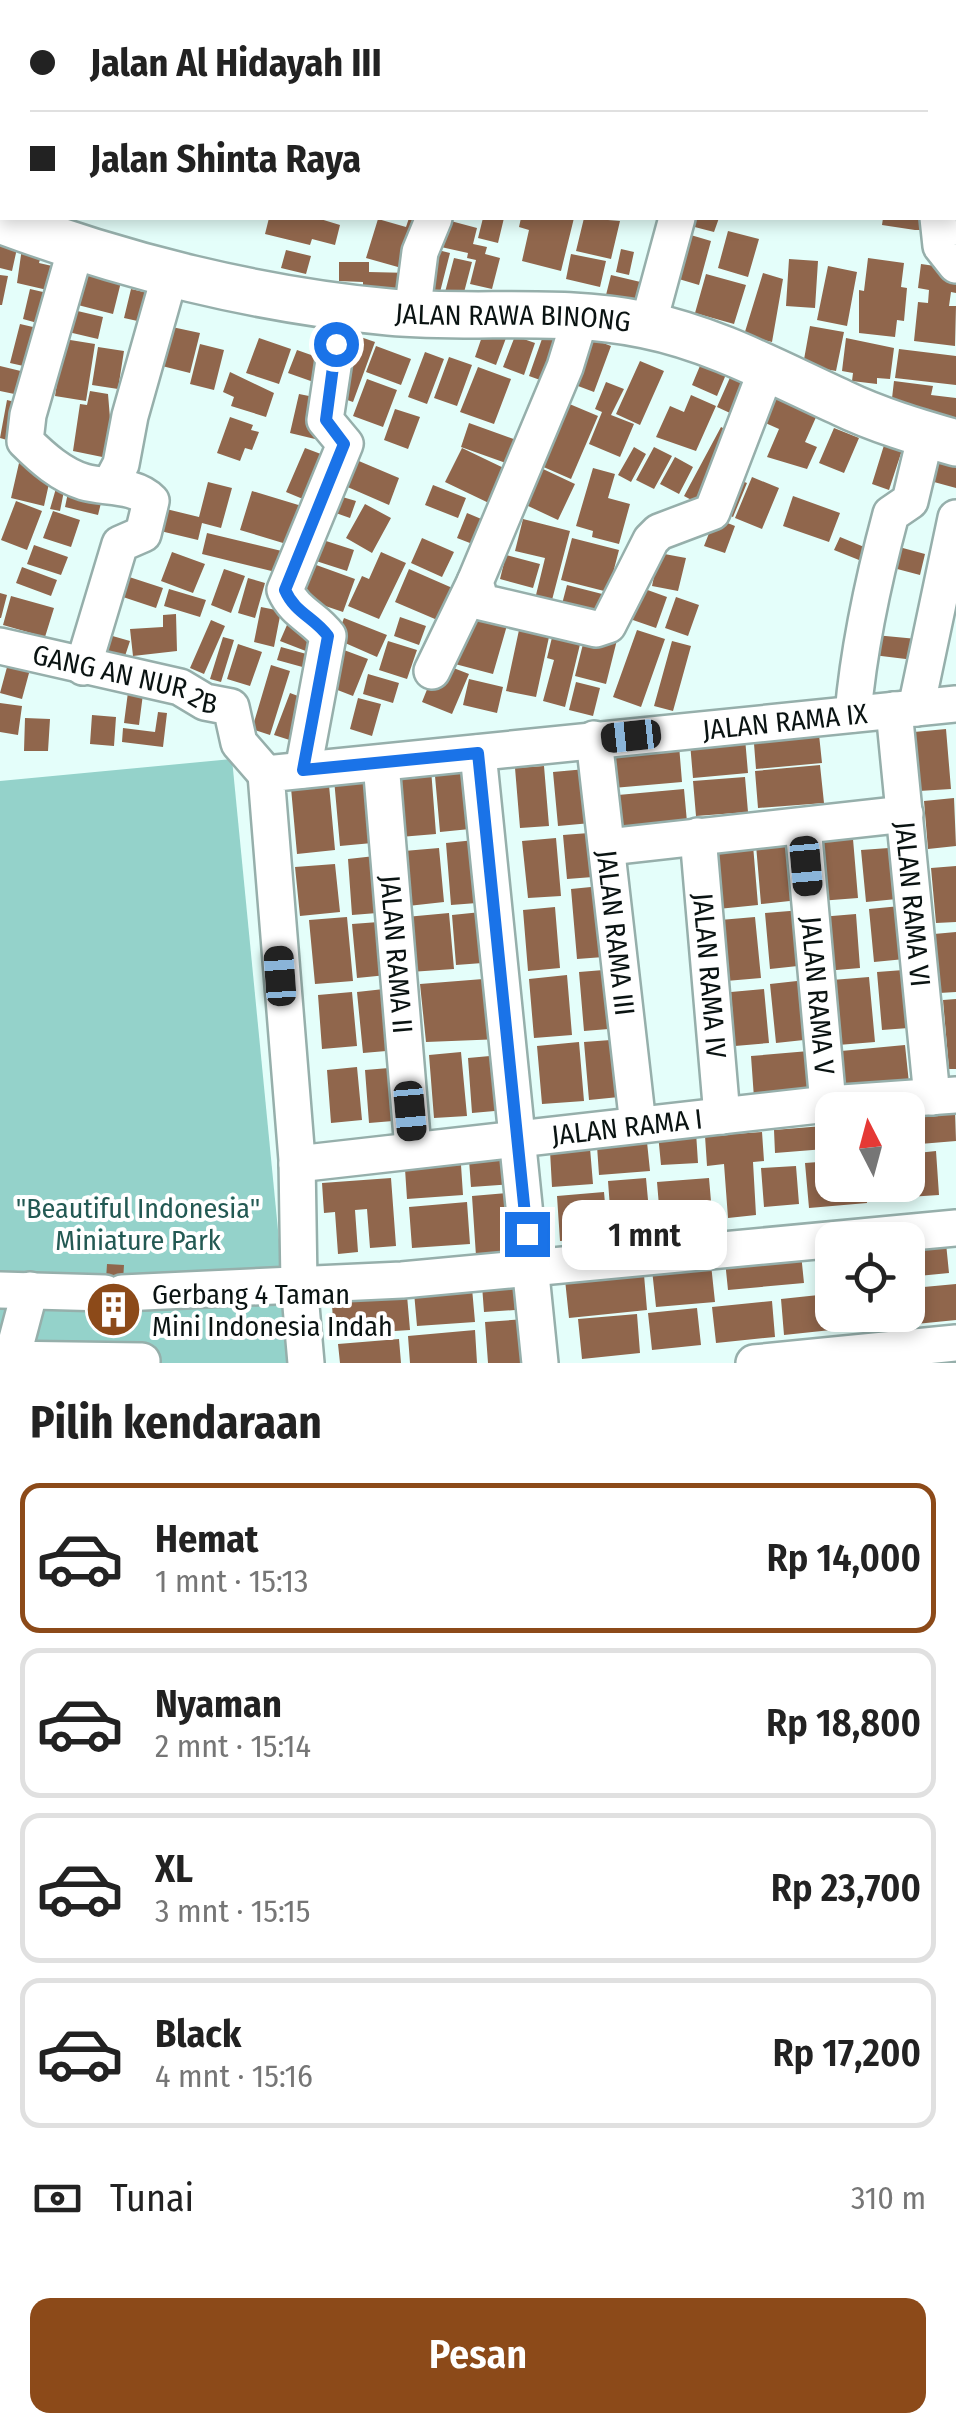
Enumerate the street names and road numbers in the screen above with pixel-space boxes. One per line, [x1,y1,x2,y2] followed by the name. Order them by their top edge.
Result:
[394,297,633,339] street label: JALAN RAWA BINONG
[29,638,220,721] street label: GANG AN NUR 2B
[701,697,869,747] street label: JALAN RAMA IX
[888,820,937,988] street label: JALAN RAMA VI
[590,848,641,1017] street label: JALAN RAMA III
[373,874,419,1035] street label: JALAN RAMA II
[686,891,733,1060] street label: JALAN RAMA IV
[794,915,841,1077] street label: JALAN RAMA V
[550,1102,704,1152] street label: JALAN RAMA I

